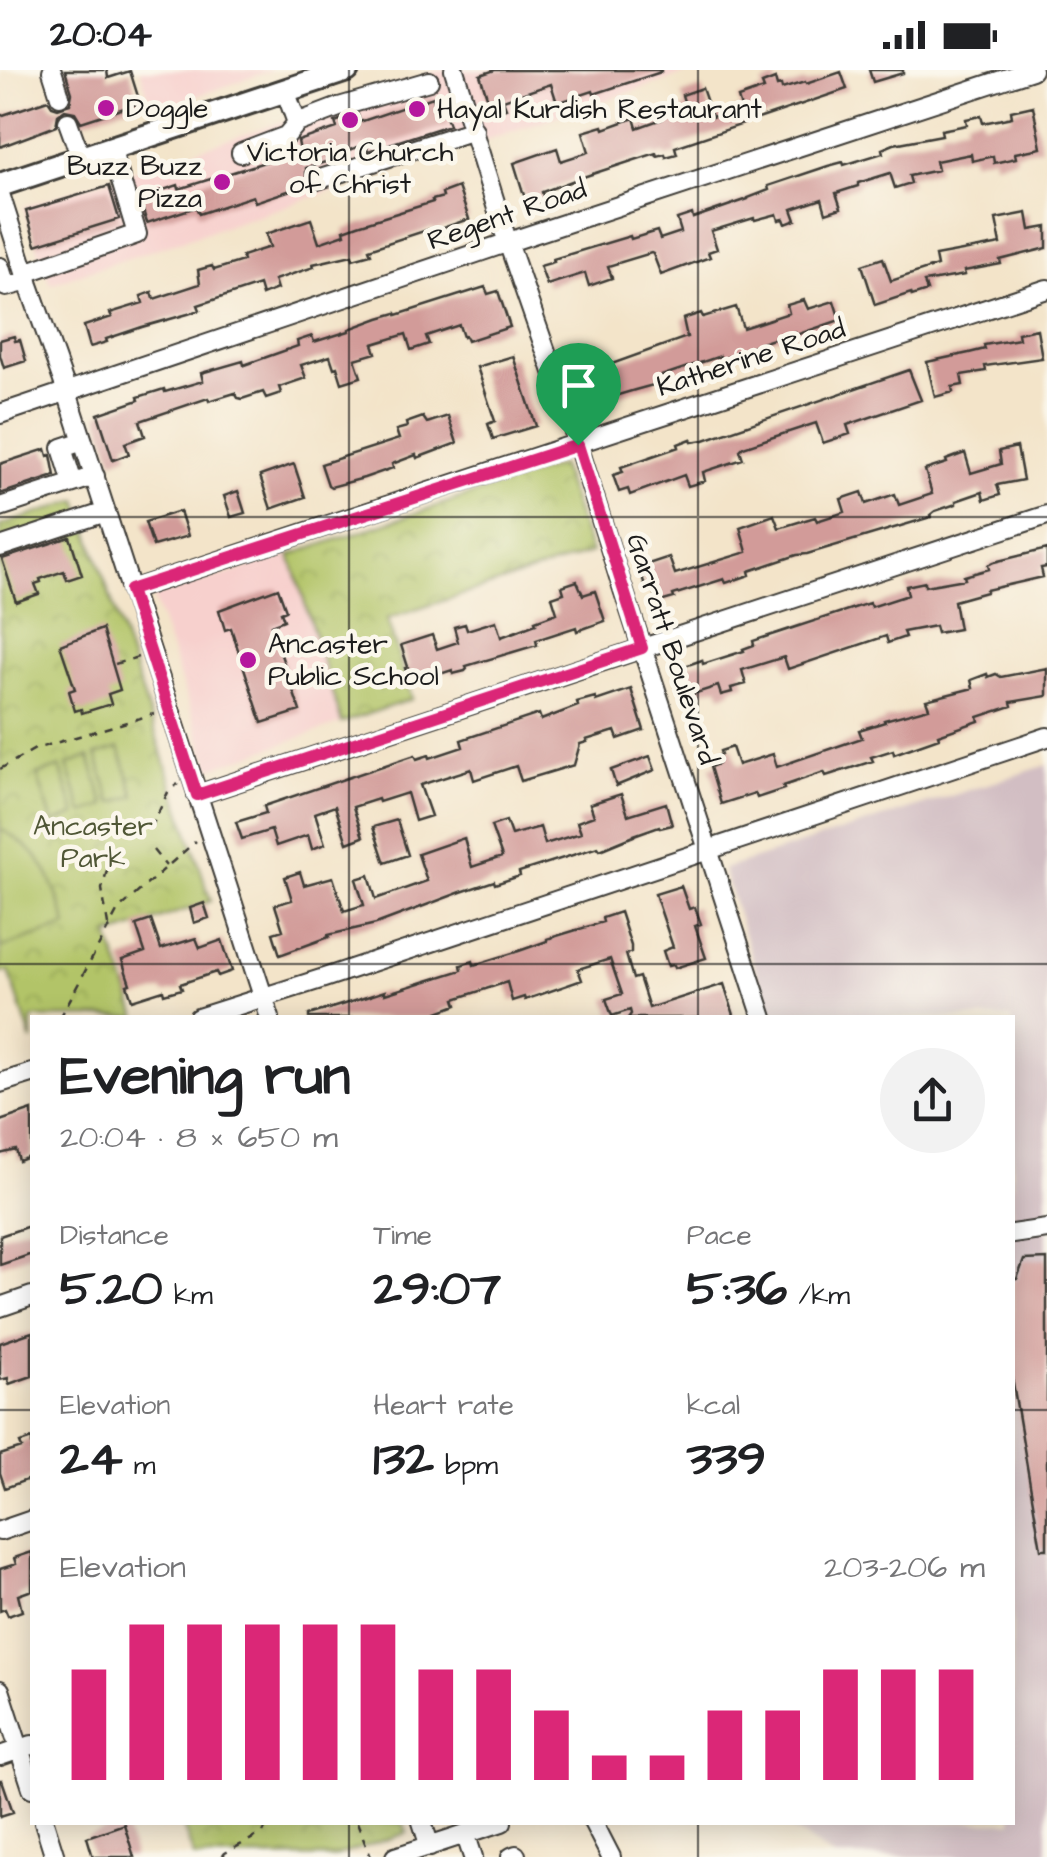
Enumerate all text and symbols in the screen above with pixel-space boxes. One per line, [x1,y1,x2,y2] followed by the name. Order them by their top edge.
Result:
[50,9,152,61] text: 20:04
[126,89,208,129] place label: Doggle
[437,90,762,131] place label: Hayal Kurdish Restaurant
[95,97,117,119] marker: Doggle
[406,98,428,120] marker: Hayal Kurdish Restaurant
[339,109,361,131] marker: Victoria Church of Christ
[247,133,453,204] place label: Victoria Church of Christ
[67,147,202,218] place label: Buzz Buzz Pizza
[422,170,592,261] street label: Regent Road
[211,171,233,193] marker: Buzz Buzz Pizza
[652,309,850,407] street label: Katherine Road
[536,343,621,446] pin
[551,358,606,413] icon: arrive
[616,529,728,769] street label: Garratt Boulevard
[268,625,439,696] place label: Ancaster Public School
[237,649,259,671] marker: Ancaster Public School
[33,807,153,878] park label: Ancaster Park
[60,1039,350,1115] text: Evening run
[880,1048,985,1153] button: share
[60,1115,338,1160] text: 20:04 · 8 × 650 m
[60,1216,169,1255] text: Distance
[373,1216,432,1255] text: Time
[687,1216,752,1255] text: Pace
[60,1255,163,1324] text: 5.20
[373,1255,501,1324] text: 29:07
[687,1255,787,1324] text: 5:36
[163,1276,213,1315] text: km
[787,1276,850,1315] text: /km
[60,1386,170,1425] text: Elevation
[373,1386,514,1425] text: Heart rate
[687,1386,740,1425] text: kcal
[60,1425,123,1494] text: 24
[373,1425,434,1494] text: 132
[687,1425,766,1494] text: 339
[123,1446,156,1485] text: m
[434,1446,498,1485] text: bpm
[60,1545,186,1590] text: Elevation
[824,1545,985,1590] text: 203–206 m

